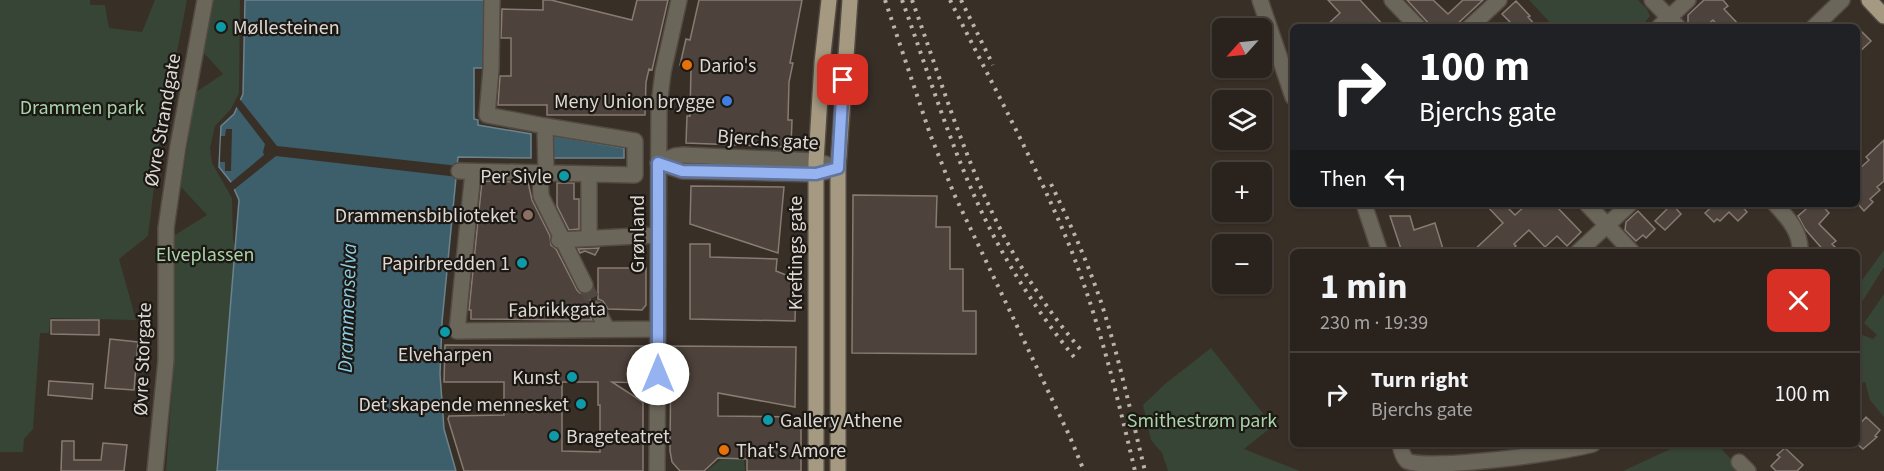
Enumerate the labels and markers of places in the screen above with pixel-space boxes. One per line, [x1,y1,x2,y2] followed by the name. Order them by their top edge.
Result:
[233,14,340,42] place label: Møllesteinen
[214,20,228,34] marker: Møllesteinen
[699,52,756,80] place label: Dario's
[817,54,868,105] pin
[680,58,694,72] marker: Dario's
[554,88,715,116] place label: Meny Union brygge
[720,94,734,108] marker: Meny Union brygge
[480,163,552,191] place label: Per Sivle
[557,169,571,183] marker: Per Sivle
[335,202,516,230] place label: Drammensbiblioteket
[521,208,535,222] marker: Drammensbiblioteket
[382,250,510,278] place label: Papirbredden 1
[515,256,529,270] marker: Papirbredden 1
[438,325,452,339] marker: Elveharpen
[398,341,492,369] place label: Elveharpen
[512,364,560,392] place label: Kunst
[565,370,579,384] marker: Kunst
[358,391,569,419] place label: Det skapende mennesket
[574,397,588,411] marker: Det skapende mennesket
[780,407,902,435] place label: Gallery Athene
[761,413,775,427] marker: Gallery Athene
[566,423,670,451] place label: Brageteatret
[547,429,561,443] marker: Brageteatret
[736,437,846,465] place label: That's Amore
[717,443,731,457] marker: That's Amore

